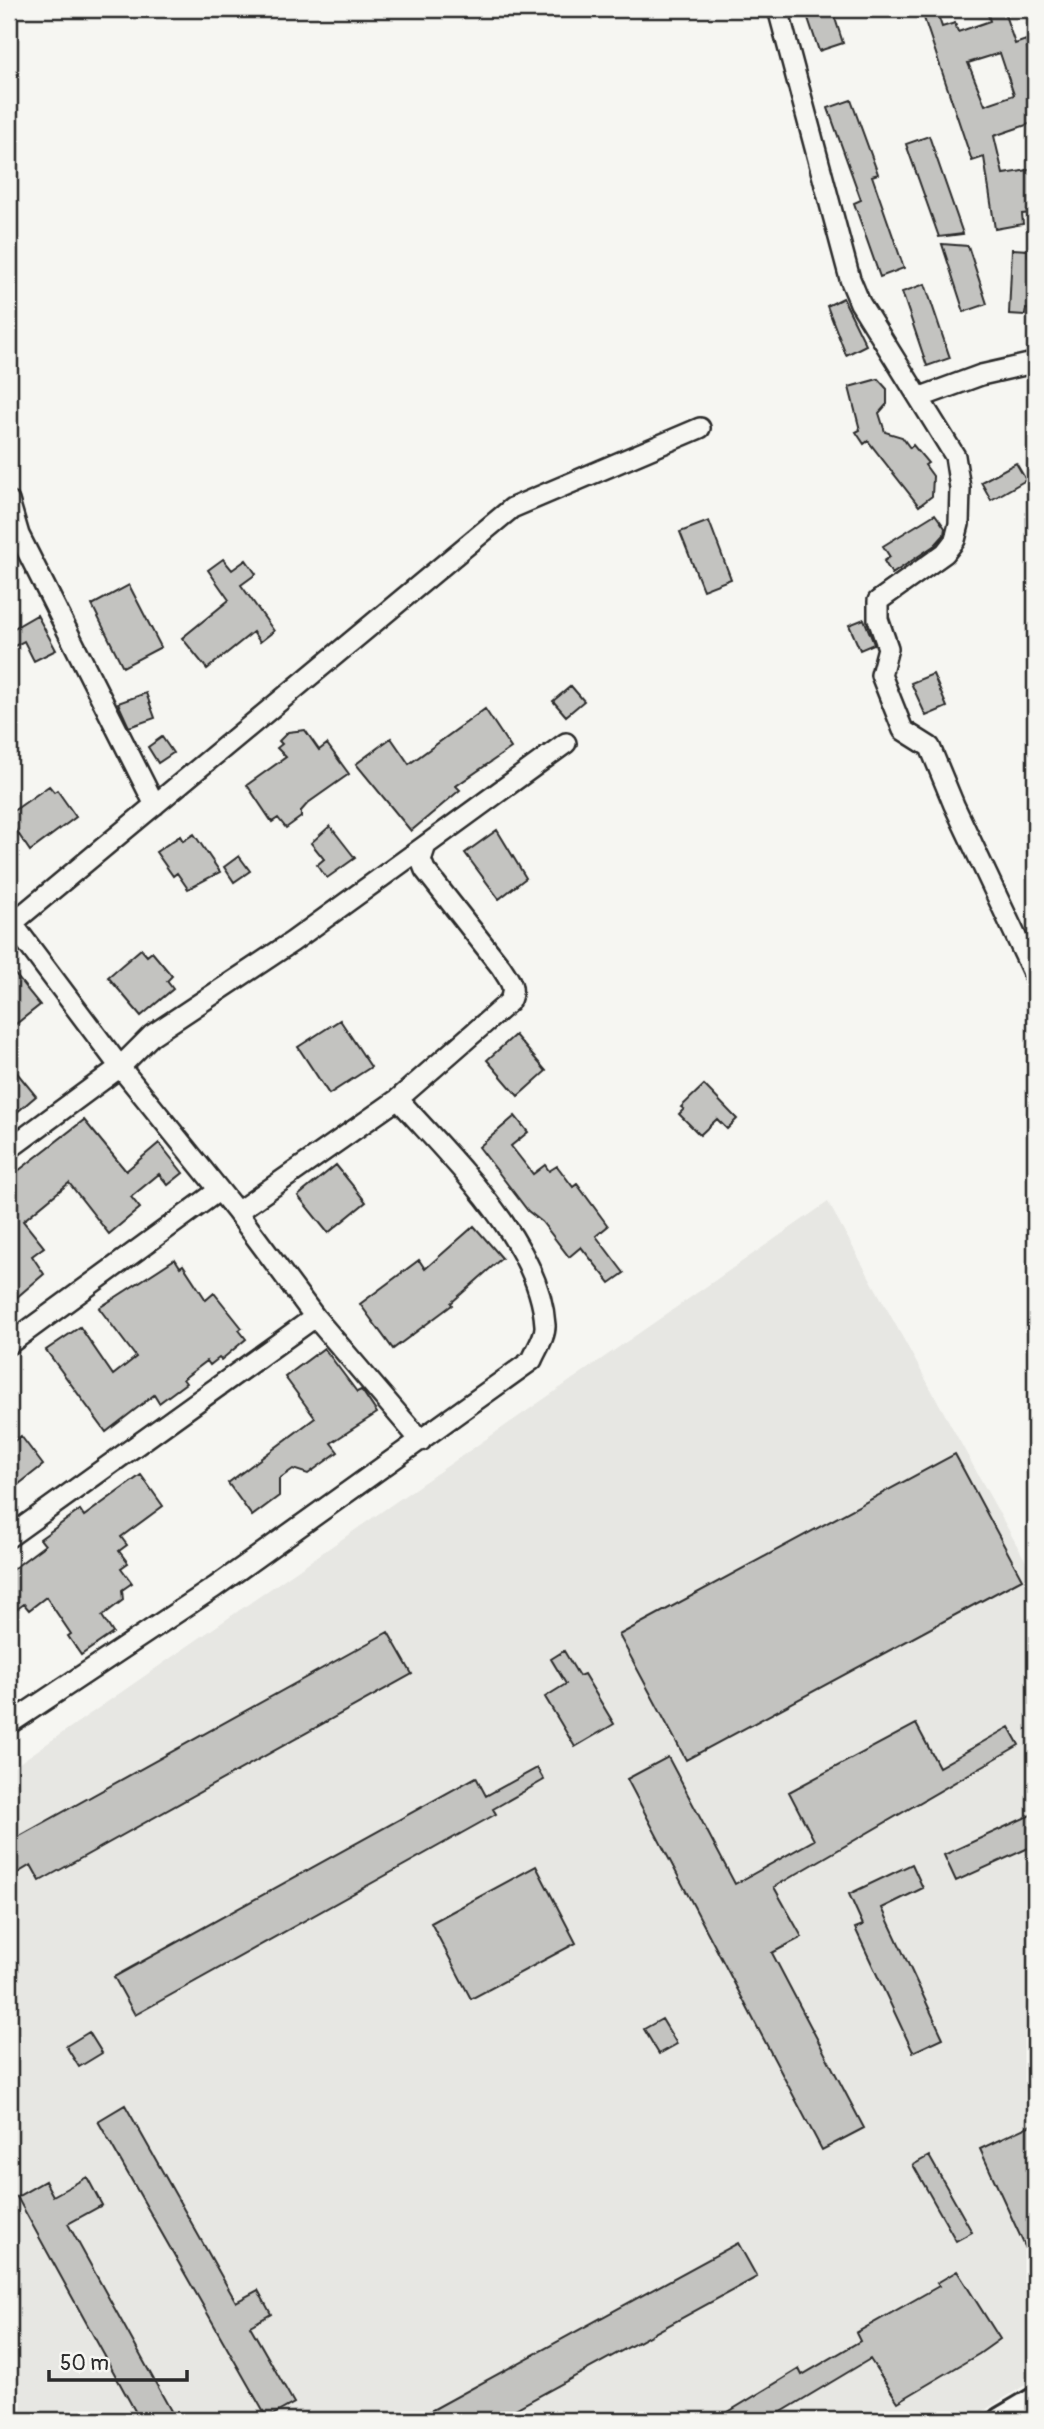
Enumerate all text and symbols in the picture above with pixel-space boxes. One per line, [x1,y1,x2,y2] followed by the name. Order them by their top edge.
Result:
[49,2338,187,2382] scale bar
[60,2350,109,2377] text: 50 m

